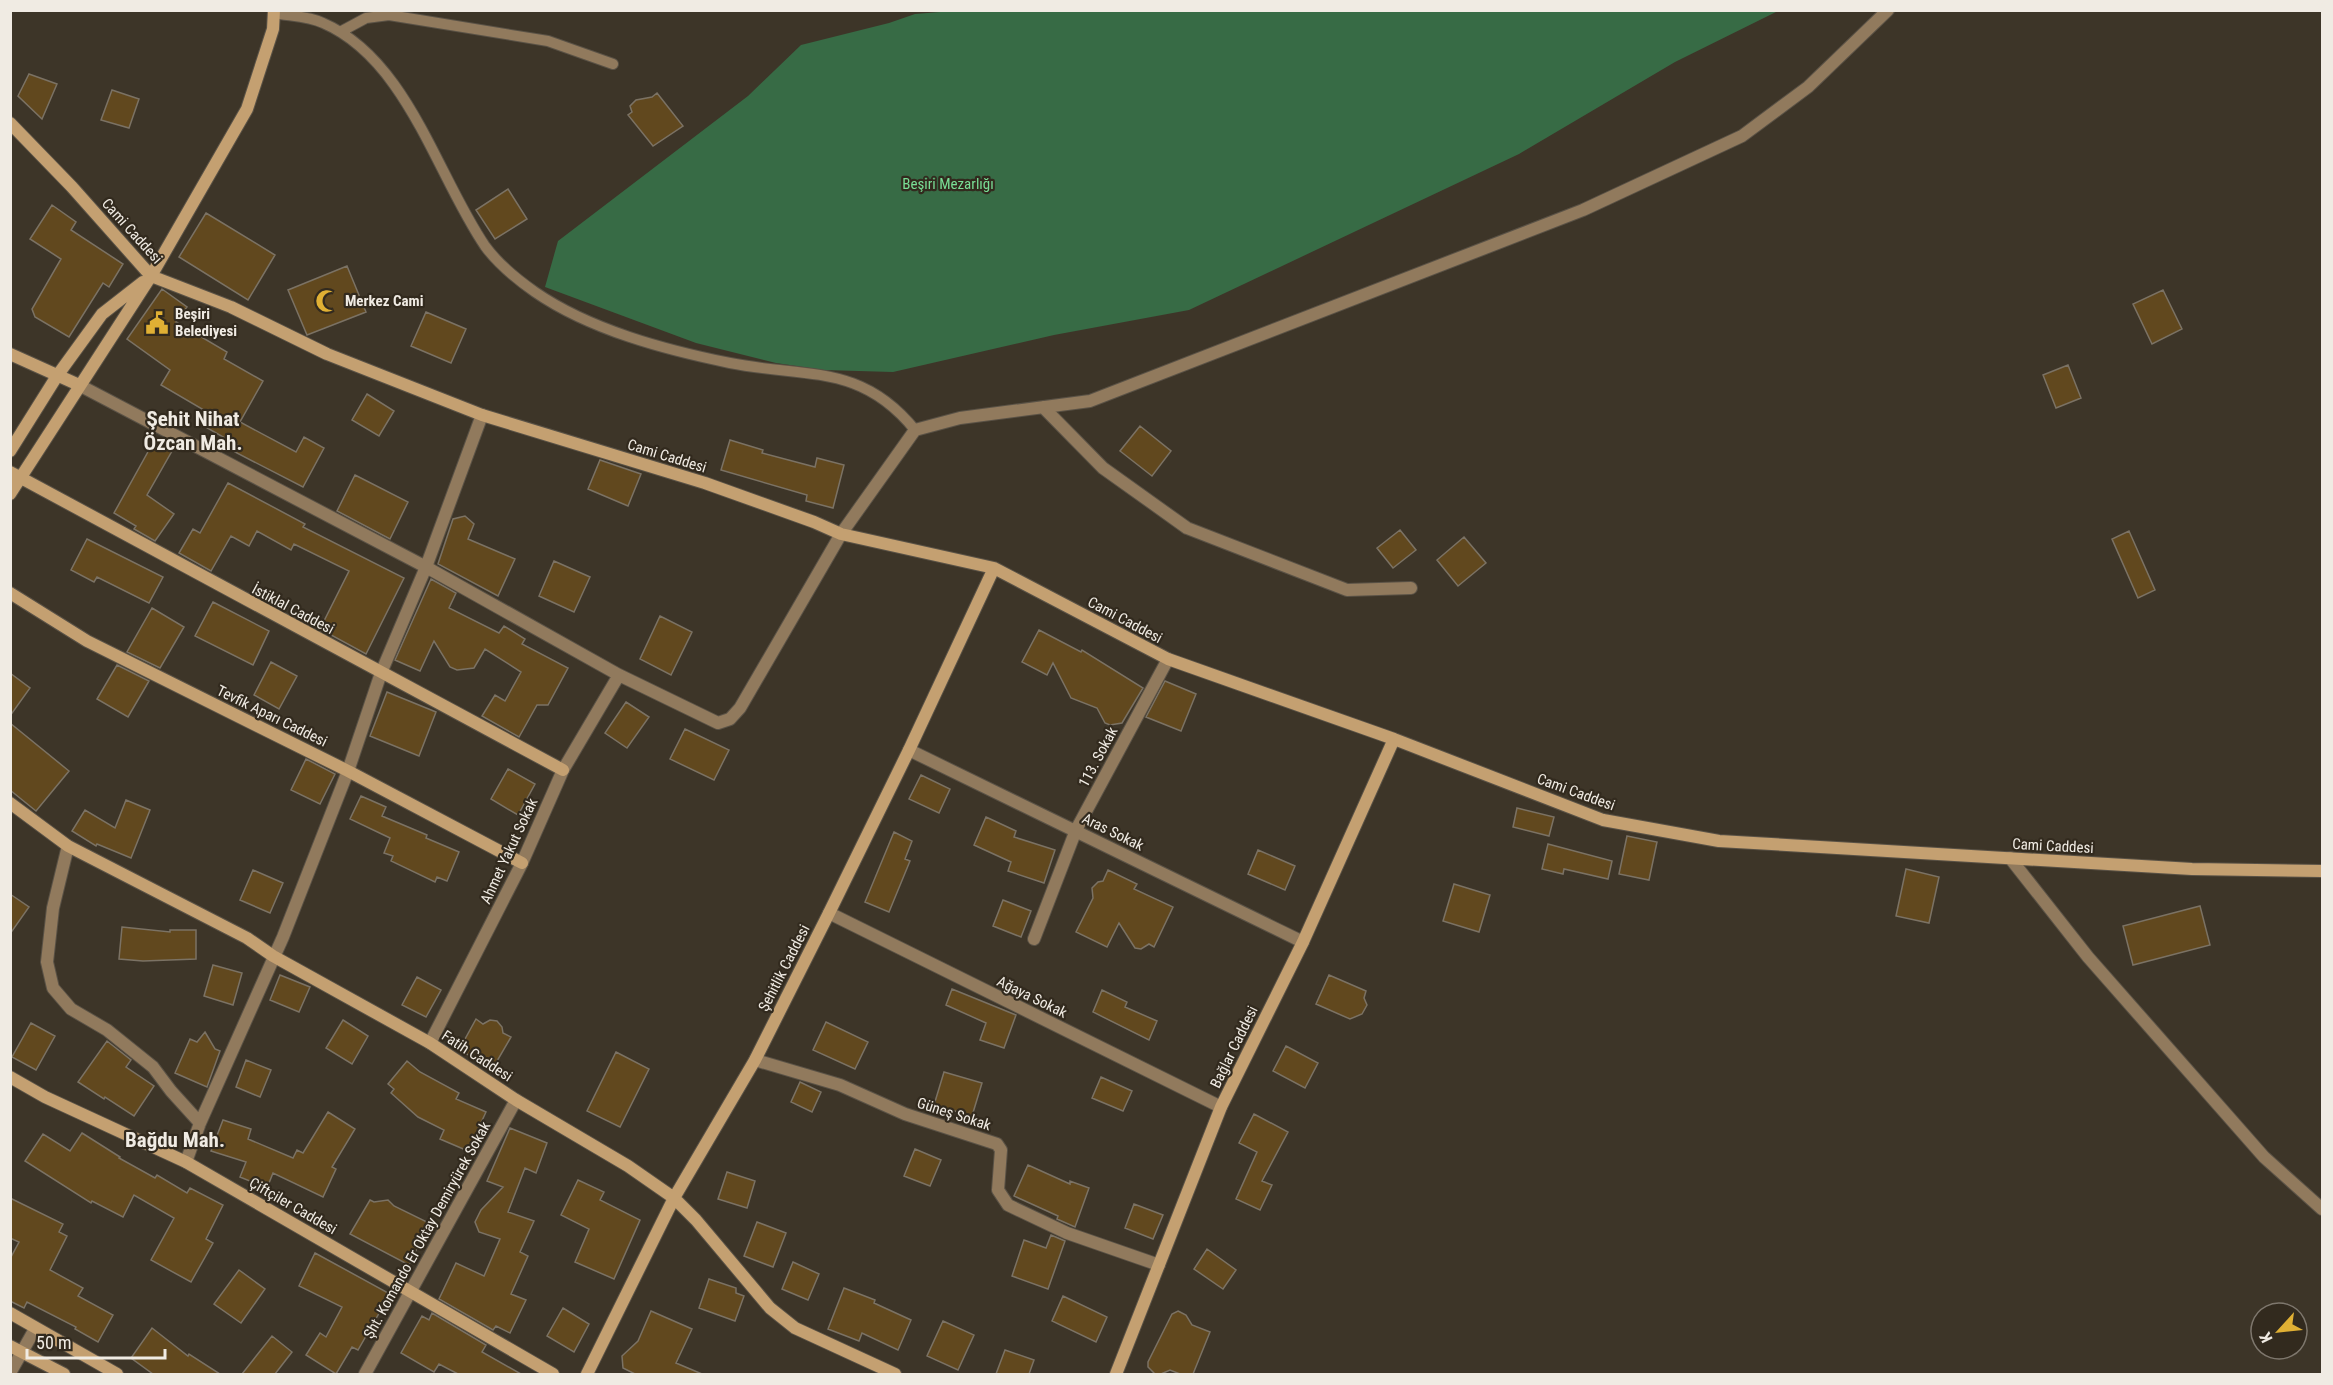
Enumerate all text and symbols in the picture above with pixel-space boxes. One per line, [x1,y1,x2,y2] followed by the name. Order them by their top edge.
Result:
[902,175,994,193] park label: Beşiri Mezarlığı
[98,195,166,267] street label: Cami Caddesi
[314,288,340,314] mosque icon: Merkez Cami
[345,292,423,310] place label: Merkez Cami
[175,305,237,340] place label: Beşiri Belediyesi
[144,310,170,336] public building icon: Beşiri Belediyesi
[144,407,243,455] district label: Şehit Nihat Özcan Mah.
[625,435,709,477] street label: Cami Caddesi
[249,580,337,638] street label: İstiklal Caddesi
[1085,593,1165,647] street label: Cami Caddesi
[214,681,330,751] street label: Tevfik Aparı Caddesi
[1075,724,1121,790] street label: 113. Sokak
[1535,770,1617,814] street label: Cami Caddesi
[477,795,541,907] street label: Ahmet Yakut Sokak
[1079,809,1147,855] street label: Aras Sokak
[2012,835,2094,857] street label: Cami Caddesi
[754,922,814,1014] street label: Şehitlik Caddesi
[994,972,1070,1022] street label: Ağaya Sokak
[1206,1003,1262,1091] street label: Bağlar Caddesi
[438,1027,516,1085] street label: Fatih Caddesi
[915,1094,993,1134] street label: Güneş Sokak
[360,1118,494,1342] street label: Şht. Komando Er Oktay Demiryürek Sokak
[125,1128,225,1152] district label: Bağdu Mah.
[246,1174,340,1238] street label: Çiftçiler Caddesi
[2249,1301,2309,1361] north arrow
[27,1322,165,1360] scale bar
[2256,1329,2277,1346] text: K
[36,1332,71,1353] text: 50 m

